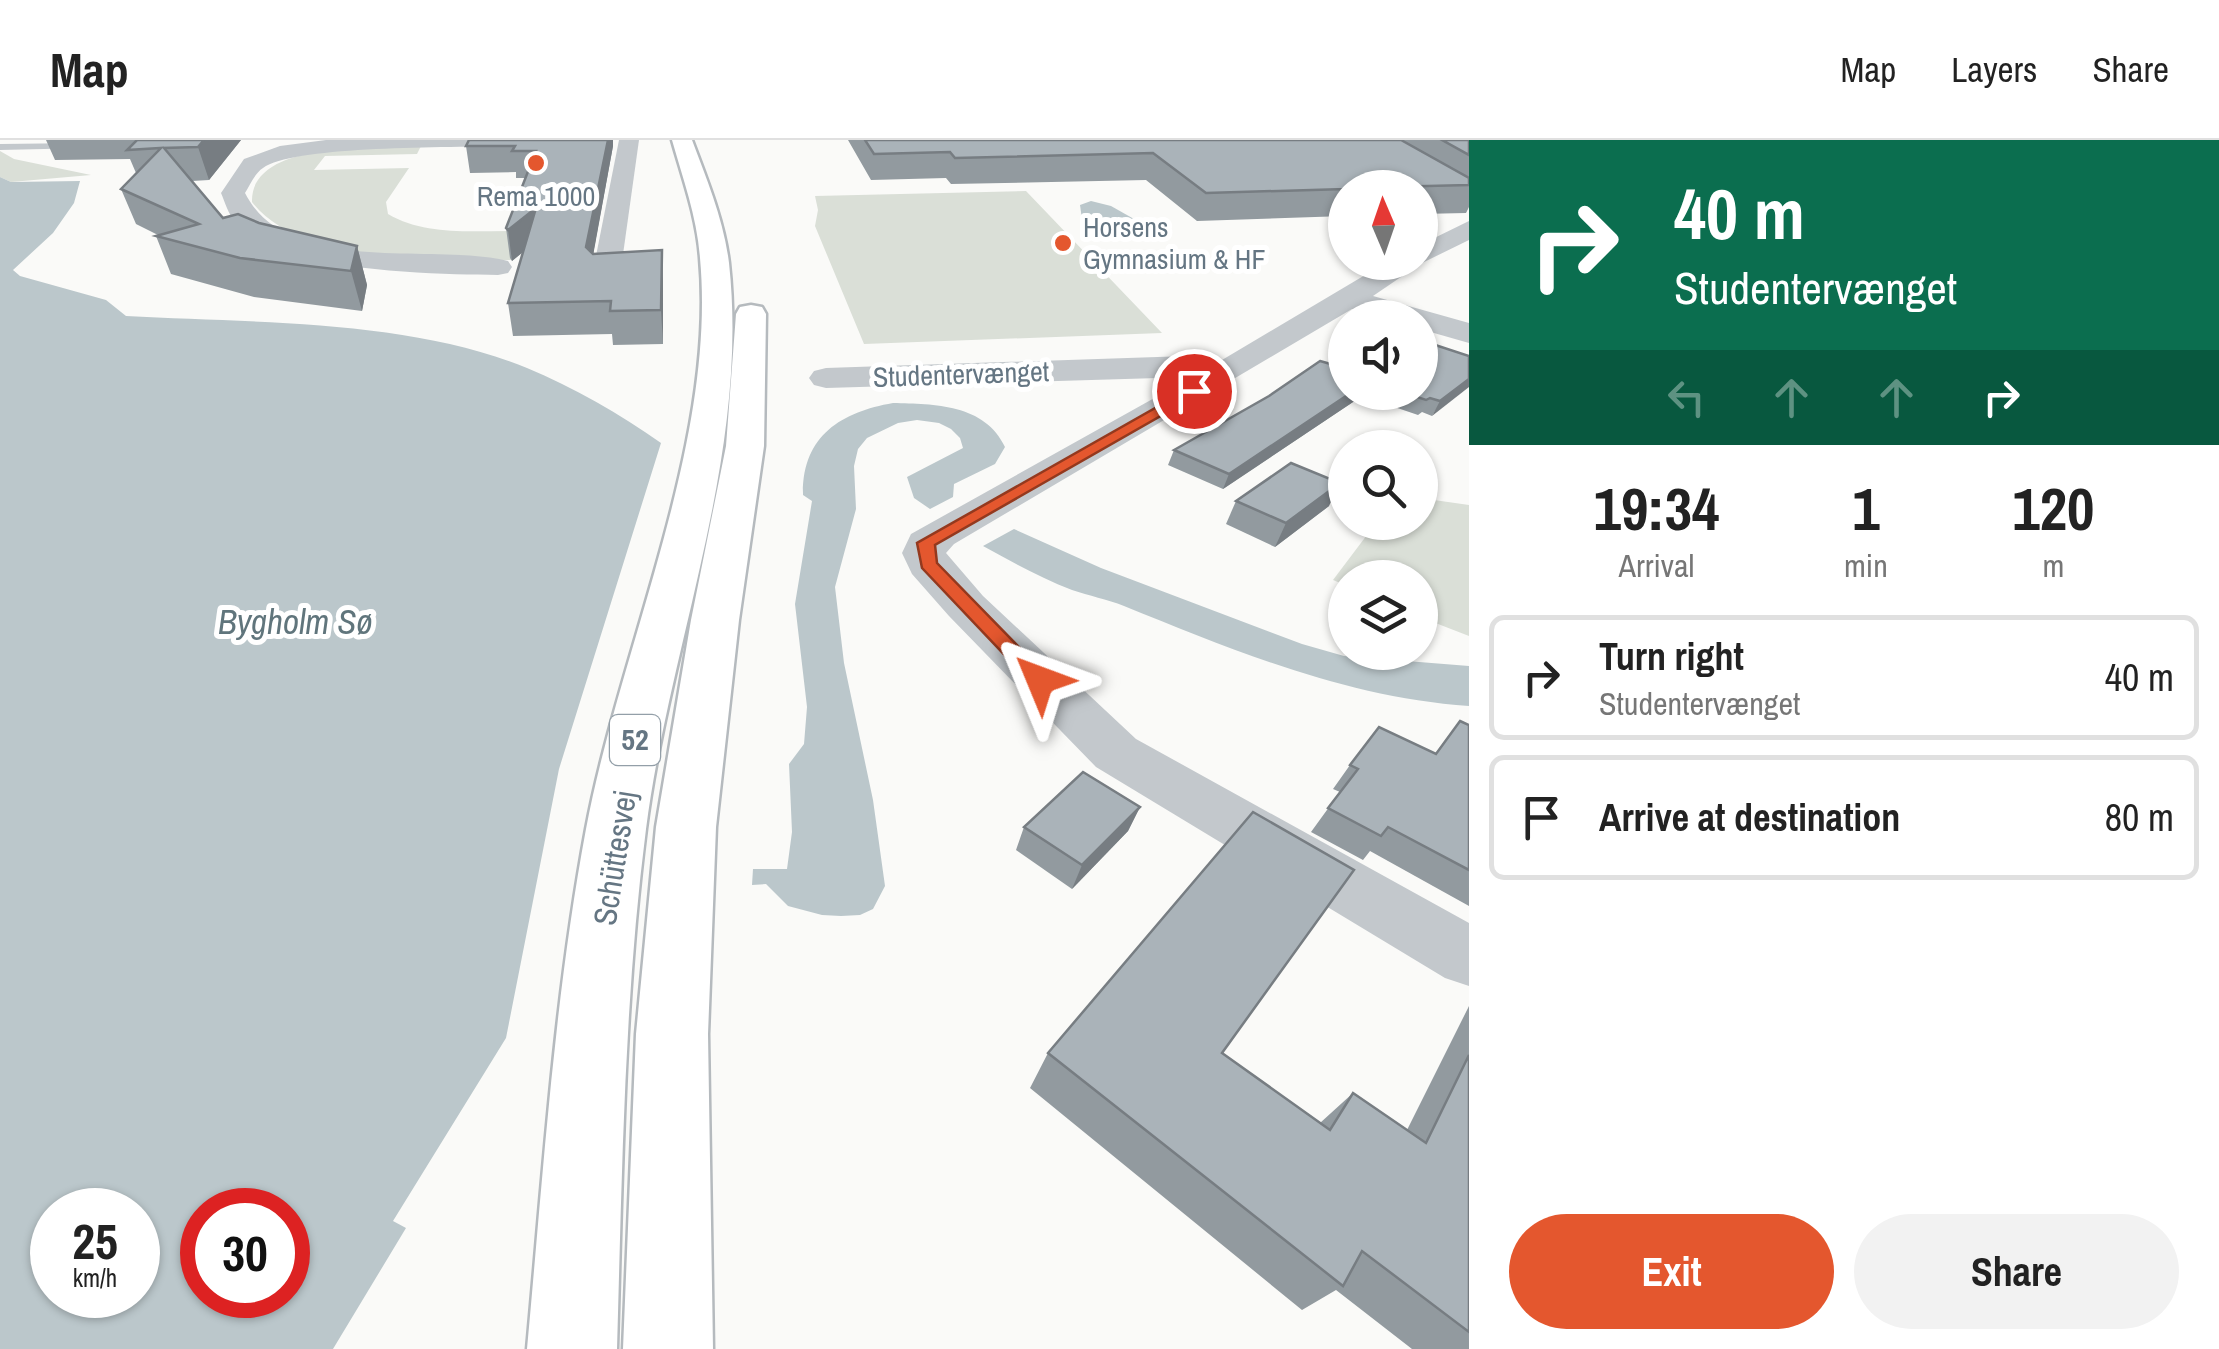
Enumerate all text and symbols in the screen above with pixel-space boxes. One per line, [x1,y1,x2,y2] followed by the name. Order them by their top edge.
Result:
[50,37,129,102] text: Map
[1840,46,1896,93] text: Map
[1951,46,2037,93] text: Layers
[2092,46,2169,93] text: Share
[525,152,547,174] marker: Rema 1000
[1674,167,1805,261] text: 40 m
[1328,170,1438,280] north arrow
[1328,170,1438,670] map controls
[477,177,595,215] place label: Rema 1000
[1509,180,1639,310] icon: right
[1083,208,1265,278] place label: Horsens Gymnasium & HF
[1052,232,1074,254] marker: Horsens Gymnasium & HF
[1674,257,1957,318] text: Studentervænget
[1328,300,1438,410] button: sound
[1152,349,1237,434] pin
[872,352,1050,396] street label: Studentervænget
[1167,364,1222,419] icon: arrive
[1659,370,1714,425] icon: left
[1764,370,1819,425] icon: ahead
[1869,370,1924,425] icon: ahead
[1974,370,2029,425] icon: right
[1328,430,1438,540] button: search
[1594,468,1719,549] text: 19:34
[1852,468,1880,549] text: 1
[2012,468,2094,549] text: 120
[1619,544,1694,587] text: Arrival
[1844,544,1888,587] text: min
[2042,544,2064,587] text: m
[1328,560,1438,670] button: layers
[218,598,372,645] water label: Bygholm Sø
[988,628,1092,732] position arrow
[1599,631,1744,682] text: Turn right
[1514,650,1569,705] icon: right
[2105,652,2174,703] text: 40 m
[1599,682,1800,725] text: Studentervænget
[610,715,660,765] road number: 52
[583,788,646,928] street label: Schüttesvej
[1514,790,1569,845] icon: arrive
[1599,792,1900,843] text: Arrive at destination
[2105,792,2174,843] text: 80 m
[180,1188,310,1318] speed limit sign: 30
[72,1207,118,1275] text: 25
[1509,1214,1834,1329] button: Exit
[1854,1214,2179,1329] button: Share
[73,1261,117,1295] text: km/h

